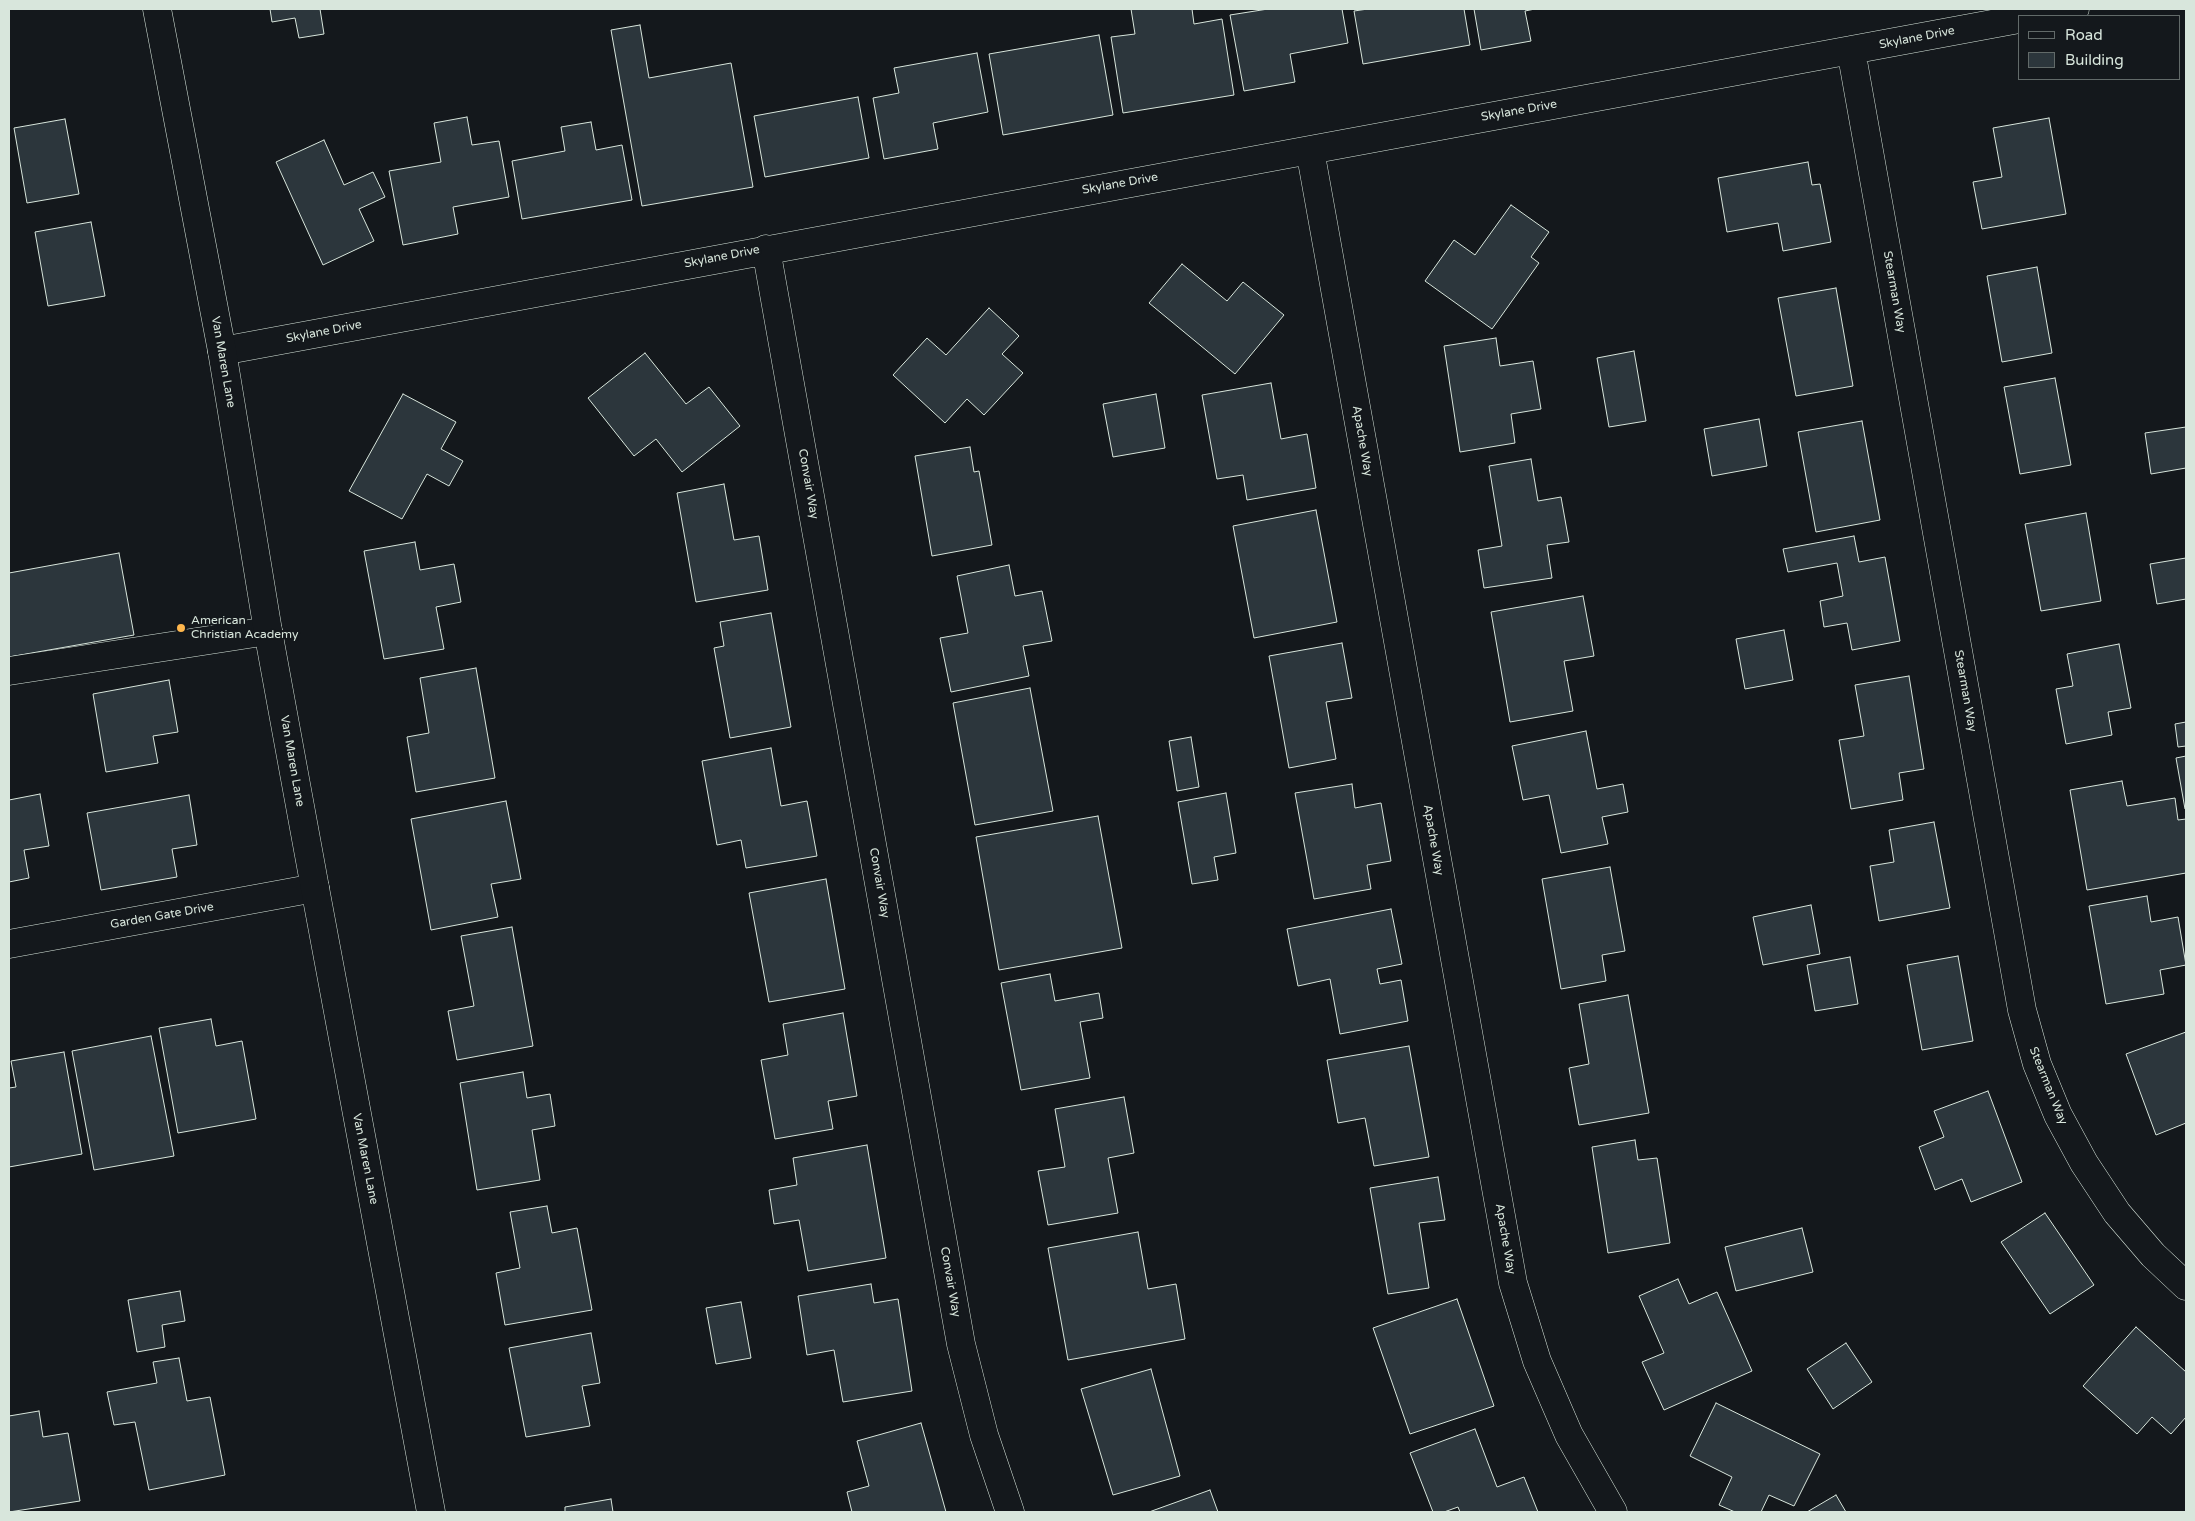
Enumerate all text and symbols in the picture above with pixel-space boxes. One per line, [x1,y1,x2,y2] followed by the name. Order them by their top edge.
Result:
[2018,15,2180,80] legend
[1878,24,1956,52] street label: Skylane Drive
[2065,26,2103,44] text: Road
[2065,51,2124,69] text: Building
[1480,97,1558,125] street label: Skylane Drive
[1081,170,1159,198] street label: Skylane Drive
[683,243,761,271] street label: Skylane Drive
[1880,250,1908,334] street label: Stearman Way
[208,315,238,409] street label: Van Maren Lane
[285,318,363,346] street label: Skylane Drive
[1349,405,1375,477] street label: Apache Way
[795,448,821,520] street label: Convair Way
[191,614,298,642] place label: American Christian Academy
[175,622,187,634] marker: American Christian Academy
[1951,649,1979,733] street label: Stearman Way
[277,714,307,808] street label: Van Maren Lane
[1420,804,1446,876] street label: Apache Way
[866,847,892,919] street label: Convair Way
[109,900,215,932] street label: Garden Gate Drive
[2026,1045,2070,1127] street label: Stearman Way
[349,1112,381,1206] street label: Van Maren Lane
[1492,1203,1518,1275] street label: Apache Way
[937,1246,963,1318] street label: Convair Way

